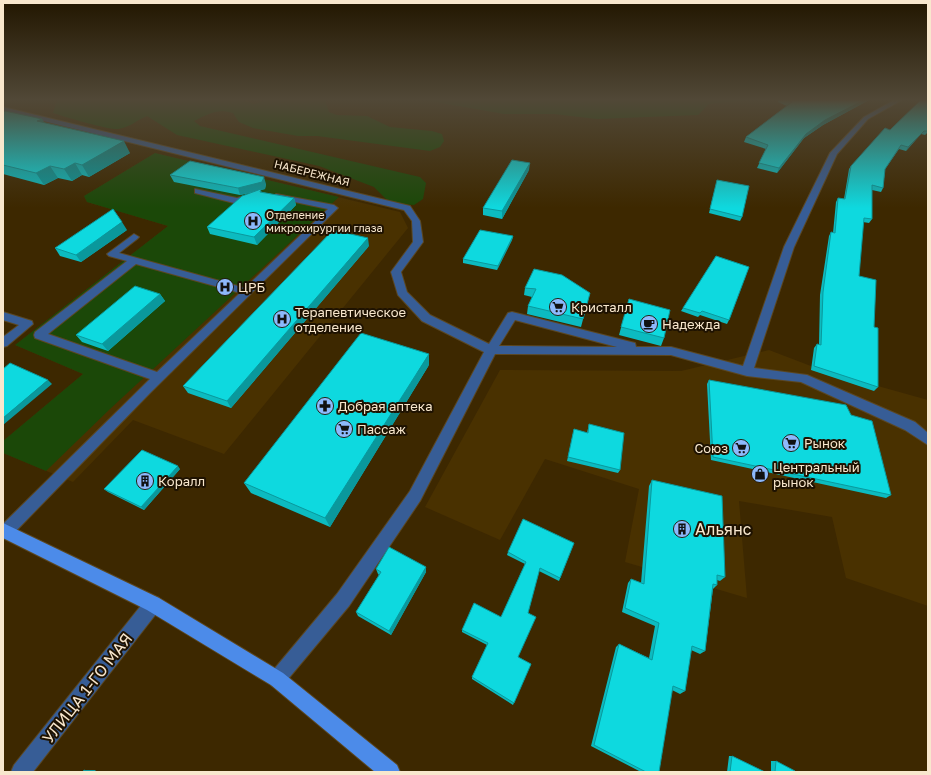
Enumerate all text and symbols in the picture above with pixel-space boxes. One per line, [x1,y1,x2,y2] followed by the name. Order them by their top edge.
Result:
[273,157,351,188] street label: НАБЕРЕЖНАЯ
[266,208,383,234] place label: Отделение микрохирургии глаза
[243,211,263,231] hospital icon: Отделение микрохирургии глаза
[215,277,235,297] hospital icon: ЦРБ
[238,279,265,295] place label: ЦРБ
[548,297,568,317] supermarket icon: Кристалл
[571,299,632,315] place label: Кристалл
[295,304,406,335] place label: Терапевтическое отделение
[272,309,292,329] hospital icon: Терапевтическое отделение
[639,314,659,334] cafe icon: Надежда
[662,316,720,332] place label: Надежда
[315,396,335,416] pharmacy icon: Добрая аптека
[338,398,433,414] place label: Добрая аптека
[334,419,354,439] supermarket icon: Пассаж
[357,421,407,437] place label: Пассаж
[781,433,801,453] supermarket icon: Рынок
[804,435,846,451] place label: Рынок
[731,438,751,458] supermarket icon: Союз
[694,440,728,456] place label: Союз
[773,459,860,490] place label: Центральный рынок
[750,464,770,484] shop icon: Центральный рынок
[135,471,155,491] building icon: Коралл
[158,473,205,489] place label: Коралл
[672,519,692,539] building icon: Альянс
[695,519,752,539] place label: Альянс
[38,629,136,747] street label: УЛИЦА 1-ГО МАЯ

